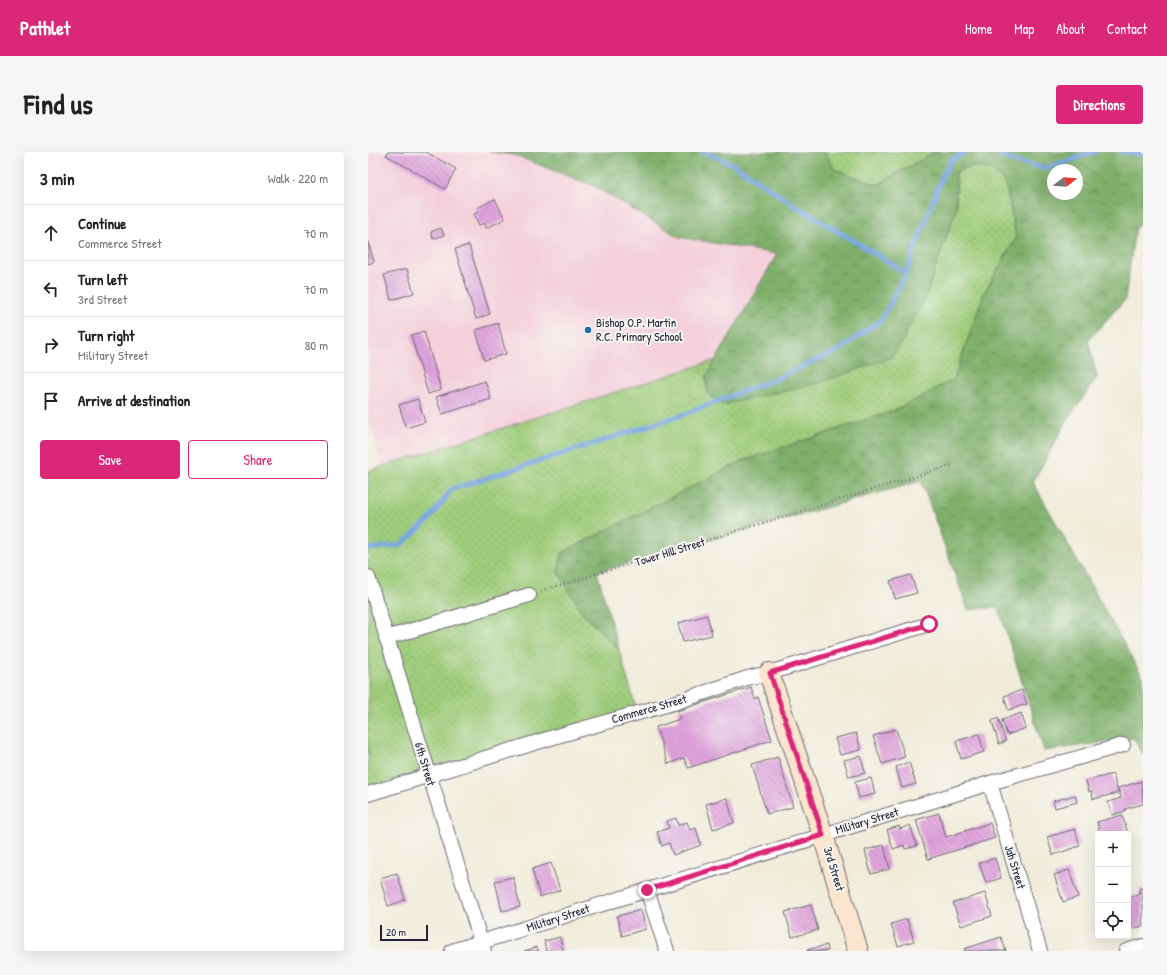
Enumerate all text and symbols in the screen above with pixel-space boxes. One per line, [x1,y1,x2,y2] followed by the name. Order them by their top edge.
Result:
[20,15,70,41] text: Pathlet
[965,19,992,38] text: Home
[1014,19,1034,38] text: Map
[1056,19,1085,38] text: About
[1107,19,1147,38] text: Contact
[24,85,93,123] text: Find us
[1056,85,1143,124] button: Directions
[1047,164,1083,200] north arrow
[40,167,75,190] text: 3 min
[268,169,328,187] text: Walk · 220 m
[78,213,126,234] text: Continue
[40,222,62,244] icon: ahead
[304,224,328,242] text: 70 m
[78,234,162,252] text: Commerce Street
[78,269,128,290] text: Turn left
[40,278,62,300] icon: left
[304,280,328,298] text: 70 m
[78,290,127,308] text: 3rd Street
[596,314,683,345] place label: Bishop O.P. Martin R.C. Primary School
[78,325,134,346] text: Turn right
[583,325,593,335] marker: Bishop O.P. Martin R.C. Primary School
[40,334,62,356] icon: right
[305,336,328,354] text: 80 m
[78,346,148,364] text: Military Street
[40,390,62,412] icon: arrive
[78,390,190,411] text: Arrive at destination
[40,440,180,479] button: Save
[188,440,328,479] button: Share
[633,533,708,570] street label: Tower Hill Street
[920,615,938,633] route start
[609,689,689,727] street label: Commerce Street
[411,740,440,789] street label: 6th Street
[833,803,901,838] street label: Military Street
[1095,831,1131,939] map controls
[1095,831,1131,867] button: +
[1001,843,1030,892] street label: Jah Street
[820,845,849,894] street label: 3rd Street
[1095,867,1131,903] button: −
[638,881,656,899] route end
[524,899,592,936] street label: Military Street
[1095,903,1131,939] button: locate
[380,923,428,942] scale bar
[386,925,406,939] text: 20 m

